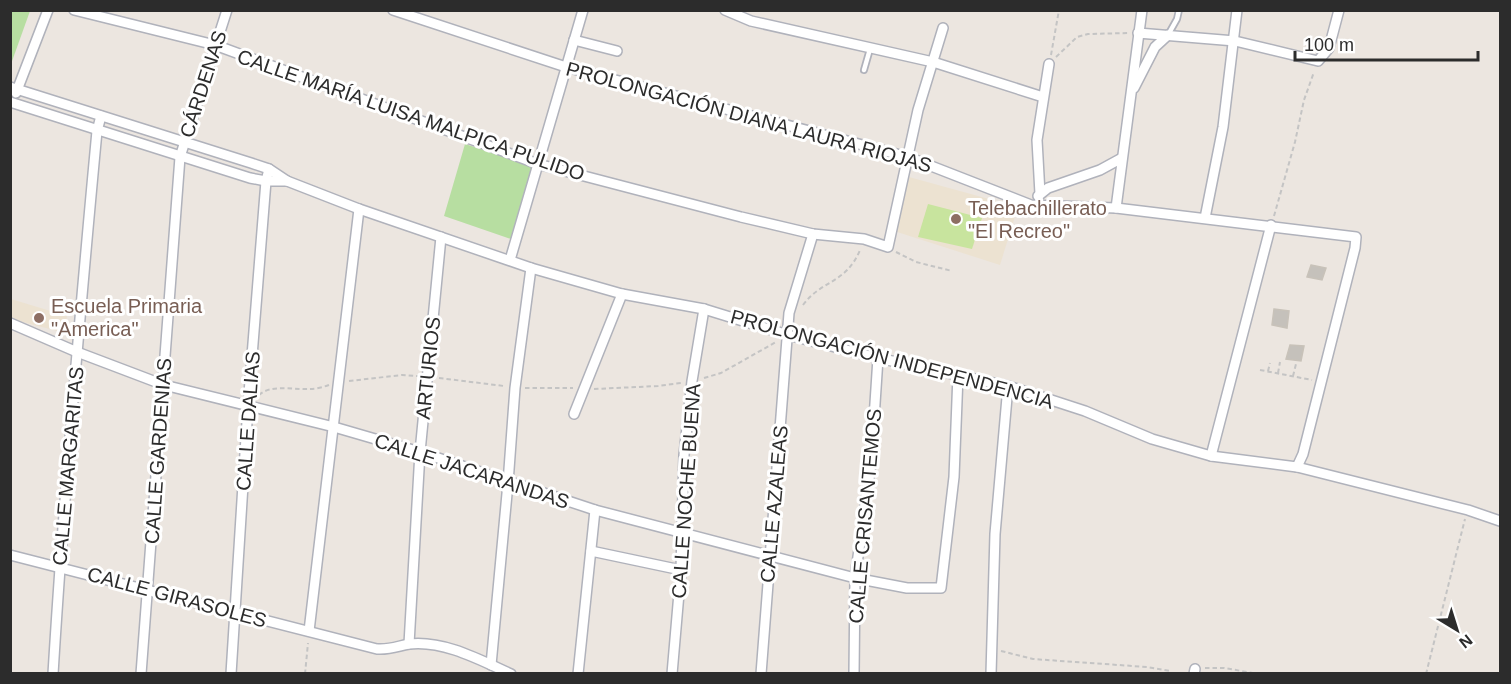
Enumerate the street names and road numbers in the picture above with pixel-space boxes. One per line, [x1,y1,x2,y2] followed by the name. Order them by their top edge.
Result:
[175,28,231,140] street label: CÁRDENAS
[235,45,587,185] street label: CALLE MARÍA LUISA MALPICA PULIDO
[564,57,934,177] street label: PROLONGACIÓN DIANA LAURA RIOJAS
[728,305,1056,413] street label: PROLONGACIÓN INDEPENDENCIA
[412,316,444,420] street label: ARTURIOS
[232,350,264,492] street label: CALLE DALIAS
[141,357,175,545] street label: CALLE GARDENIAS
[48,366,88,566] street label: CALLE MARGARITAS
[668,382,705,599] street label: CALLE NOCHE BUENA
[845,408,885,624] street label: CALLE CRISANTEMOS
[756,424,792,584] street label: CALLE AZALEAS
[372,429,572,513] street label: CALLE JACARANDAS
[85,562,269,632] street label: CALLE GIRASOLES

